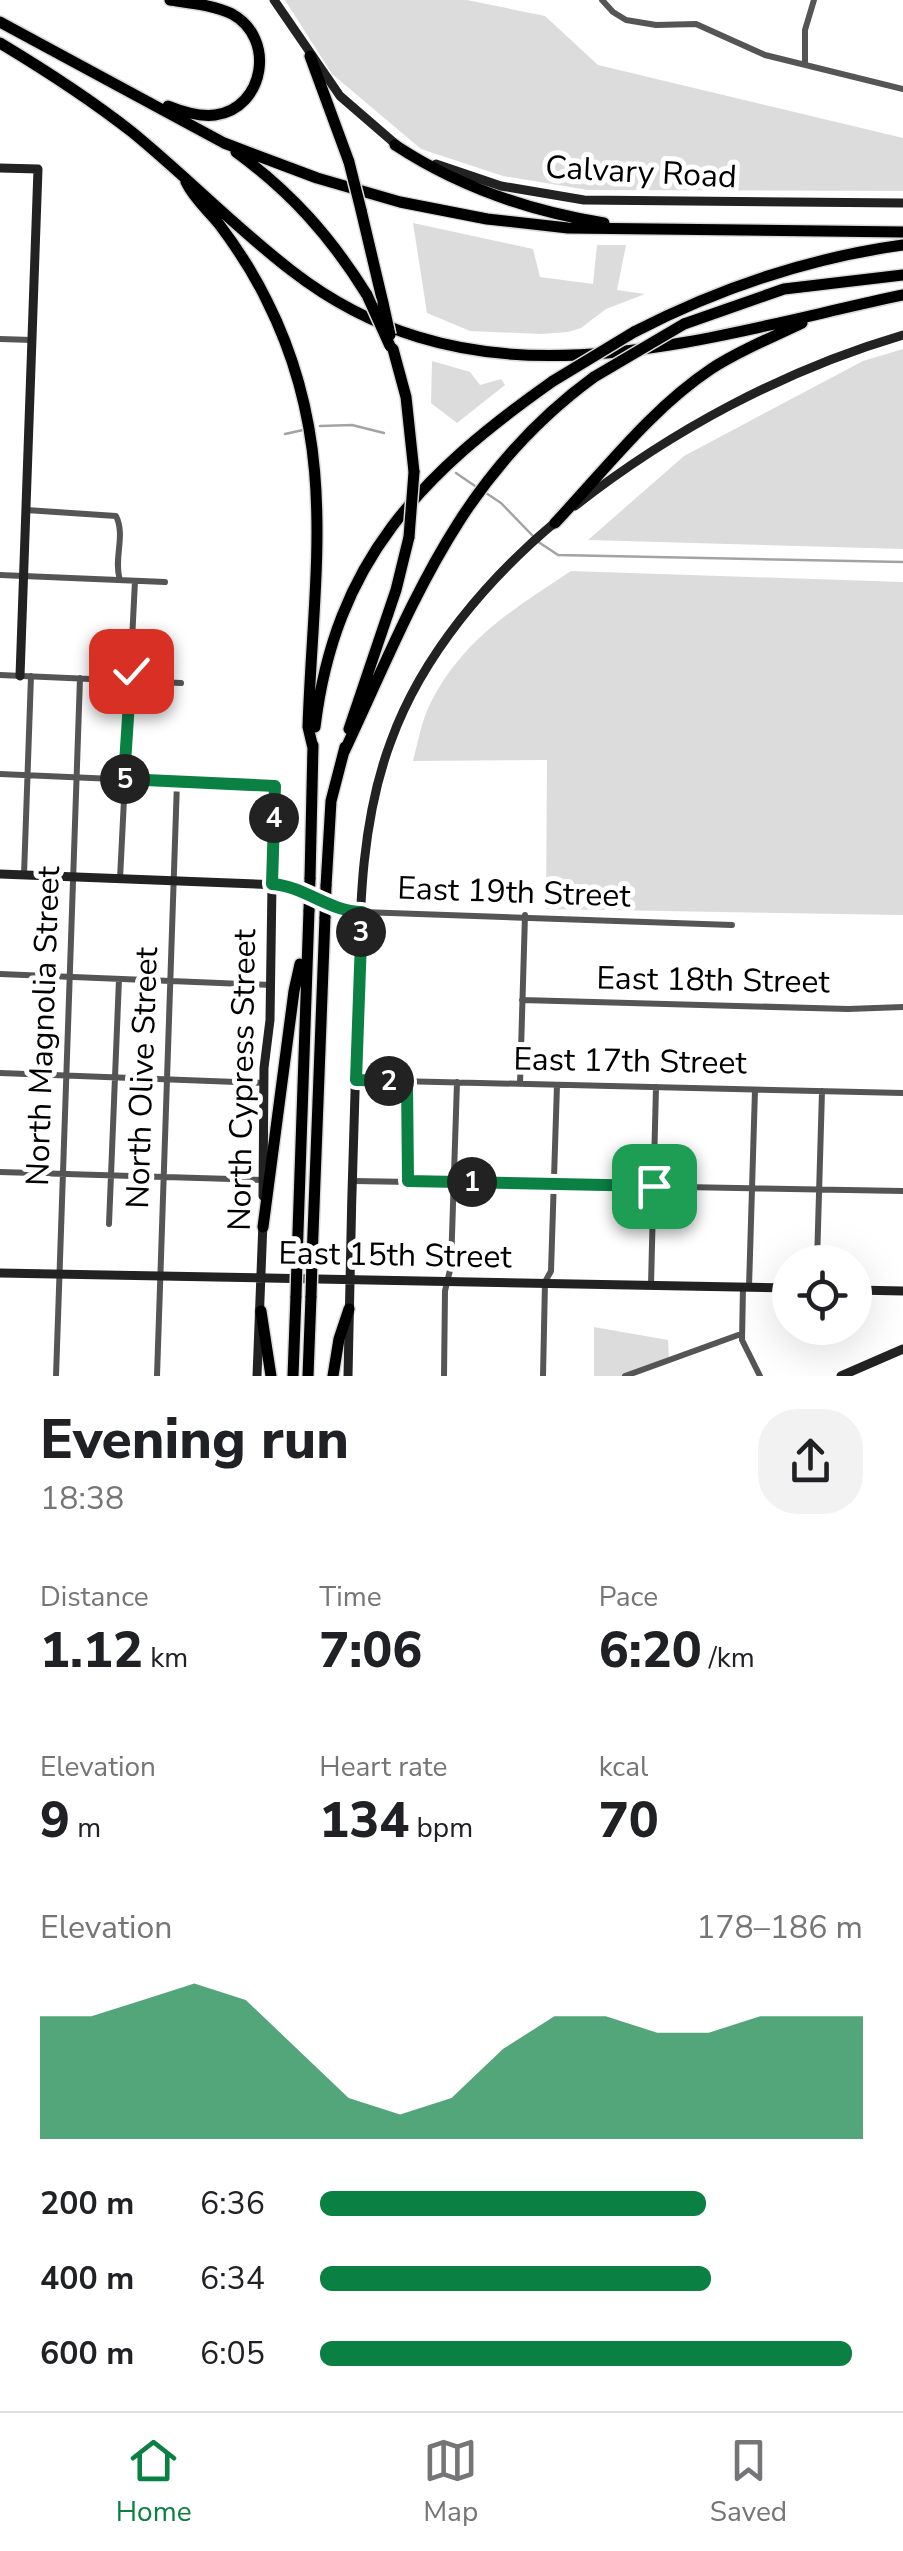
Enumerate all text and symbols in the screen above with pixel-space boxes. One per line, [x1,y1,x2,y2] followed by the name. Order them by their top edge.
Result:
[544,146,738,198] street label: Calvary Road
[89,629,174,714] pin
[104,644,159,699] icon: check
[100,754,150,804] pin: 5
[117,760,133,798] text: 5
[249,793,299,843] pin: 4
[266,799,282,837] text: 4
[16,865,70,1187] street label: North Magnolia Street
[397,866,632,918] street label: East 19th Street
[336,907,386,957] pin: 3
[353,913,369,951] text: 3
[218,928,266,1231] street label: North Cypress Street
[116,946,168,1209] street label: North Olive Street
[596,956,831,1004] street label: East 18th Street
[513,1037,748,1085] street label: East 17th Street
[364,1056,414,1106] pin: 2
[381,1062,397,1100] text: 2
[612,1144,697,1229] pin
[447,1157,497,1207] pin: 1
[627,1159,682,1214] icon: arrive
[464,1163,480,1201] text: 1
[278,1231,513,1279] street label: East 15th Street
[772,1245,872,1345] map controls
[772,1245,872,1345] button: locate
[40,1402,349,1477] text: Evening run
[758,1409,863,1514] button: share
[40,1477,124,1520] text: 18:38
[40,1578,149,1616] text: Distance
[319,1578,382,1616] text: Time
[599,1578,658,1616] text: Pace
[40,1616,143,1685] text: 1.12
[319,1616,422,1685] text: 7:06
[599,1616,702,1685] text: 6:20
[143,1639,188,1677] text: km
[702,1639,755,1677] text: /km
[40,1748,156,1786] text: Elevation
[319,1748,447,1786] text: Heart rate
[599,1748,648,1786] text: kcal
[40,1786,70,1855] text: 9
[319,1786,409,1855] text: 134
[599,1786,659,1855] text: 70
[70,1809,101,1847] text: m
[409,1809,473,1847] text: bpm
[40,1906,173,1949] text: Elevation
[696,1906,863,1949] text: 178–186 m
[40,2182,134,2225] text: 200 m
[200,2182,265,2225] text: 6:36
[40,2257,134,2300] text: 400 m
[200,2257,265,2300] text: 6:34
[40,2332,134,2375] text: 600 m
[200,2332,265,2375] text: 6:05
[116,2433,192,2531] tab: Home
[423,2433,478,2531] tab: Map
[710,2433,787,2531] tab: Saved

